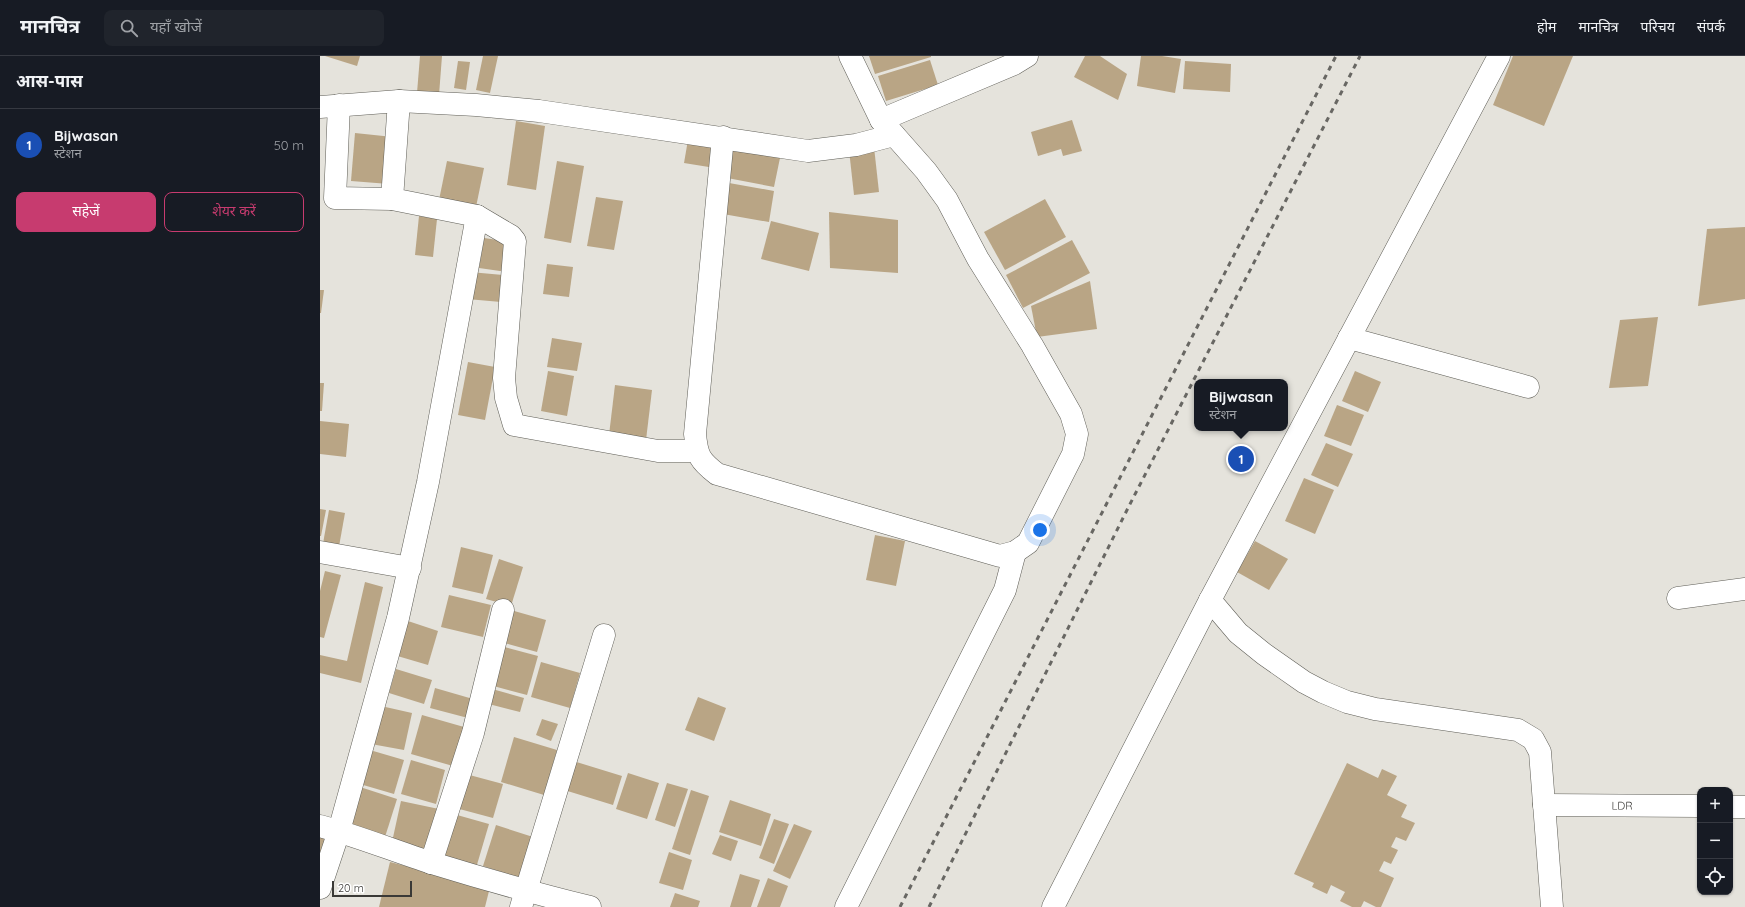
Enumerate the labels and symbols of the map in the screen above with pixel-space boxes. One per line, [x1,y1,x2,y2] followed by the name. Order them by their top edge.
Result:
[1228,444,1254,474] pin: 1
[1030,520,1050,540] your location
[1611,798,1633,813] street label: LDR
[332,879,412,898] scale bar

